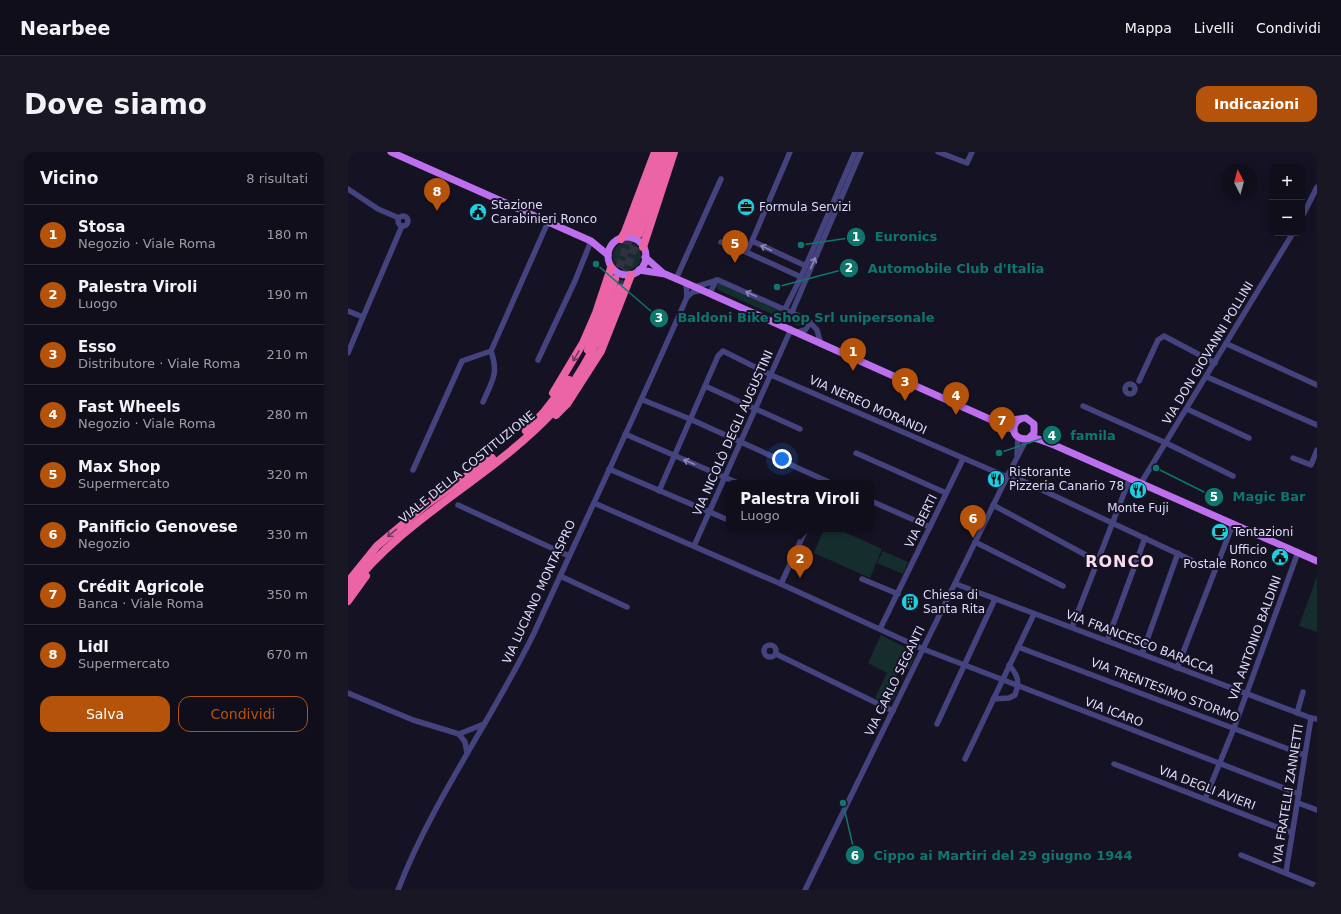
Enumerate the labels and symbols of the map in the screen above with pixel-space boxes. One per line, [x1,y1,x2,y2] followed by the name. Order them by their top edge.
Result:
[1221,164,1257,200] north arrow
[424,178,450,211] pin: 8
[736,197,756,217] office icon: Formula Servizi
[491,198,597,226] place label: Stazione Carabinieri Ronco
[759,200,851,214] place label: Formula Servizi
[468,202,488,222] public building icon: Stazione Carabinieri Ronco
[846,224,945,249] callout: Euronics
[875,229,938,244] text: Euronics
[722,230,748,263] pin: 5
[852,230,860,244] text: 1
[761,244,773,251] one-way arrow
[839,255,1052,280] callout: Automobile Club d'Italia
[810,258,818,270] one-way arrow
[845,261,853,275] text: 2
[868,261,1044,276] text: Automobile Club d'Italia
[1160,279,1256,427] street label: VIA DON GIOVANNI POLLINI
[745,290,757,297] one-way arrow
[649,305,943,330] callout: Baldoni Bike Shop Srl unipersonale
[677,310,935,325] text: Baldoni Bike Shop Srl unipersonale
[655,311,663,325] text: 3
[840,338,866,371] pin: 1
[689,348,776,518] street label: VIA NICOLÒ DEGLI AUGUSTINI
[572,350,580,362] one-way arrow
[892,368,918,401] pin: 3
[807,373,929,437] street label: VIA NEREO MORANDI
[943,382,969,415] pin: 4
[989,407,1015,440] pin: 7
[396,408,538,526] street label: VIALE DELLA COSTITUZIONE
[1042,423,1123,448] callout: famila
[1070,428,1116,443] text: famila
[1048,429,1056,443] text: 4
[772,449,792,469] your location
[684,458,696,466] one-way arrow
[1009,465,1124,493] place label: Ristorante Pizzeria Canario 78
[986,469,1006,489] restaurant icon: Ristorante Pizzeria Canario 78
[1128,480,1148,500] restaurant icon: Monte Fuji
[1204,484,1313,509] callout: Magic Bar
[1233,489,1306,504] text: Magic Bar
[1210,490,1218,504] text: 5
[902,492,940,550] street label: VIA BERTI
[1107,501,1169,515] place label: Monte Fuji
[960,505,986,538] pin: 6
[499,518,579,666] street label: VIA LUCIANO MONTASPRO
[1210,522,1230,542] cafe icon: Tentazioni
[1232,525,1293,539] place label: Tentazioni
[386,528,397,537] one-way arrow
[1183,543,1267,571] place label: Ufficio Postale Ronco
[787,545,813,578] pin: 2
[1270,547,1290,567] public building icon: Ufficio Postale Ronco
[1085,552,1155,571] district label: RONCO
[1226,574,1284,702] street label: VIA ANTONIO BALDINI
[923,588,985,616] place label: Chiesa di Santa Rita
[900,592,920,612] building icon: Chiesa di Santa Rita
[1064,607,1217,677] street label: VIA FRANCESCO BARACCA
[862,624,928,738] street label: VIA CARLO SEGANTI
[1089,655,1241,725] street label: VIA TRENTESIMO STORMO
[1083,694,1145,730] street label: VIA ICARO
[1270,723,1306,865] street label: VIA FRATELLI ZANNETTI
[1157,763,1257,813] street label: VIA DEGLI AVIERI
[845,843,1140,868] callout: Cippo ai Martiri del 29 giugno 1944
[874,848,1132,863] text: Cippo ai Martiri del 29 giugno 1944
[851,849,859,863] text: 6

